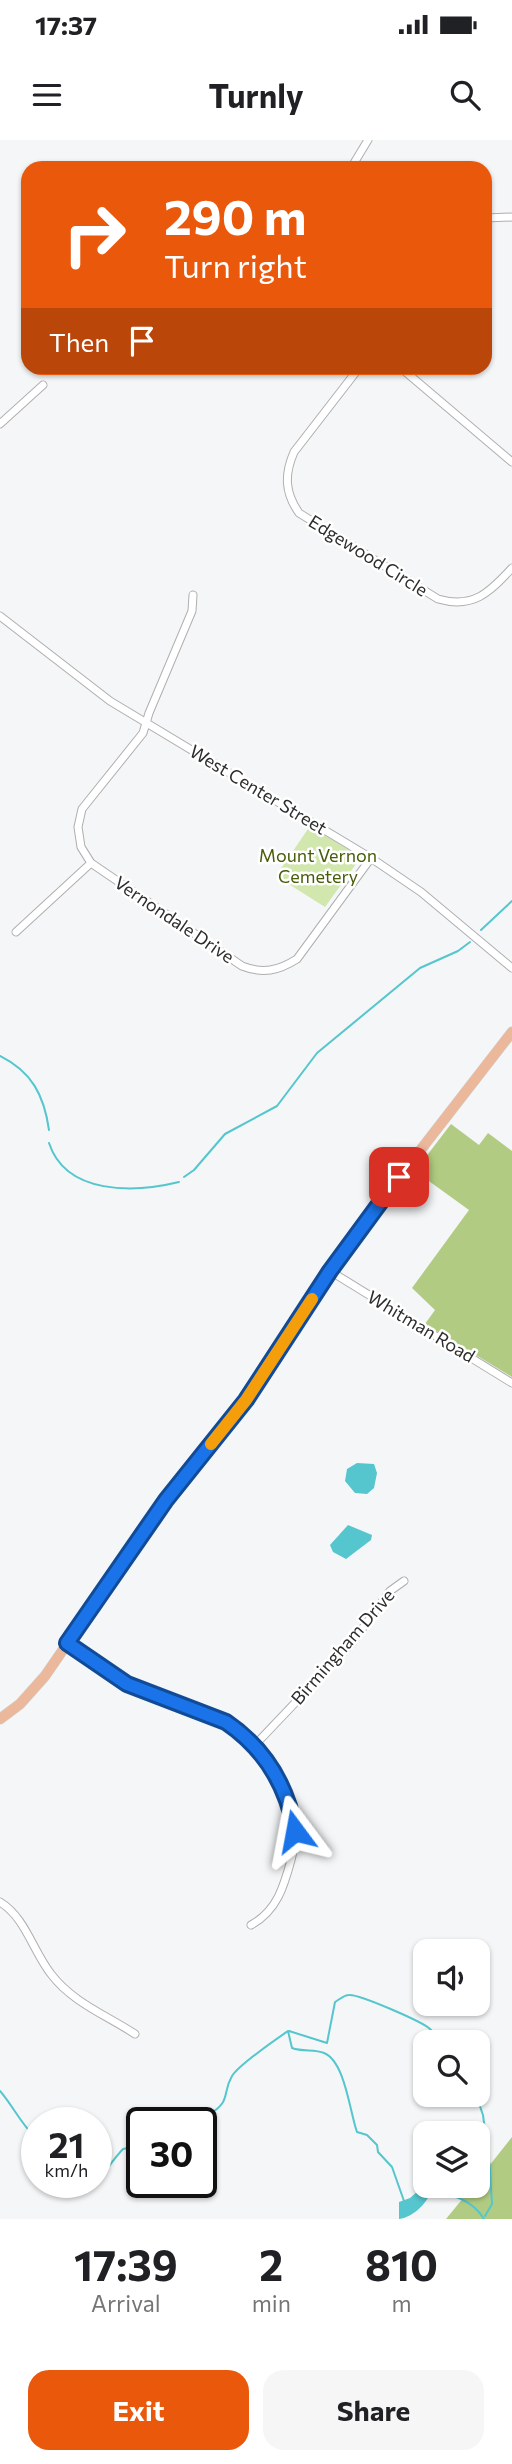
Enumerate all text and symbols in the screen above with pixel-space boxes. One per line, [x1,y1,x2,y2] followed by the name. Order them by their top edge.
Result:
[35,9,97,40] text: 17:37
[209,75,303,115] text: Turnly
[28,76,66,114] icon: menu
[446,76,484,114] icon: search
[164,185,306,245] text: 290 m
[49,189,140,280] icon: right
[164,245,307,285] text: Turn right
[123,322,161,360] icon: arrive
[49,326,109,357] text: Then
[305,510,432,601] street label: Edgewood Circle
[186,740,331,839] street label: West Center Street
[259,844,377,887] park label: Mount Vernon Cemetery
[110,871,239,967] street label: Vernondale Drive
[369,1147,429,1207] pin
[380,1158,418,1196] icon: arrive
[364,1285,479,1367] street label: Whitman Road
[286,1584,399,1709] street label: Birmingham Drive
[258,1794,332,1868] position arrow
[413,1939,490,2198] map controls
[413,1939,490,2016] button: sound
[413,2030,490,2107] button: search
[126,2107,217,2198] speed limit sign: 30
[413,2121,490,2198] button: layers
[49,2122,84,2165] text: 21
[45,2159,88,2181] text: km/h
[74,2238,178,2290] text: 17:39
[259,2238,283,2290] text: 2
[365,2238,438,2290] text: 810
[91,2289,161,2317] text: Arrival
[252,2289,291,2317] text: min
[391,2289,411,2317] text: m
[28,2370,249,2450] button: Exit
[263,2370,484,2450] button: Share

